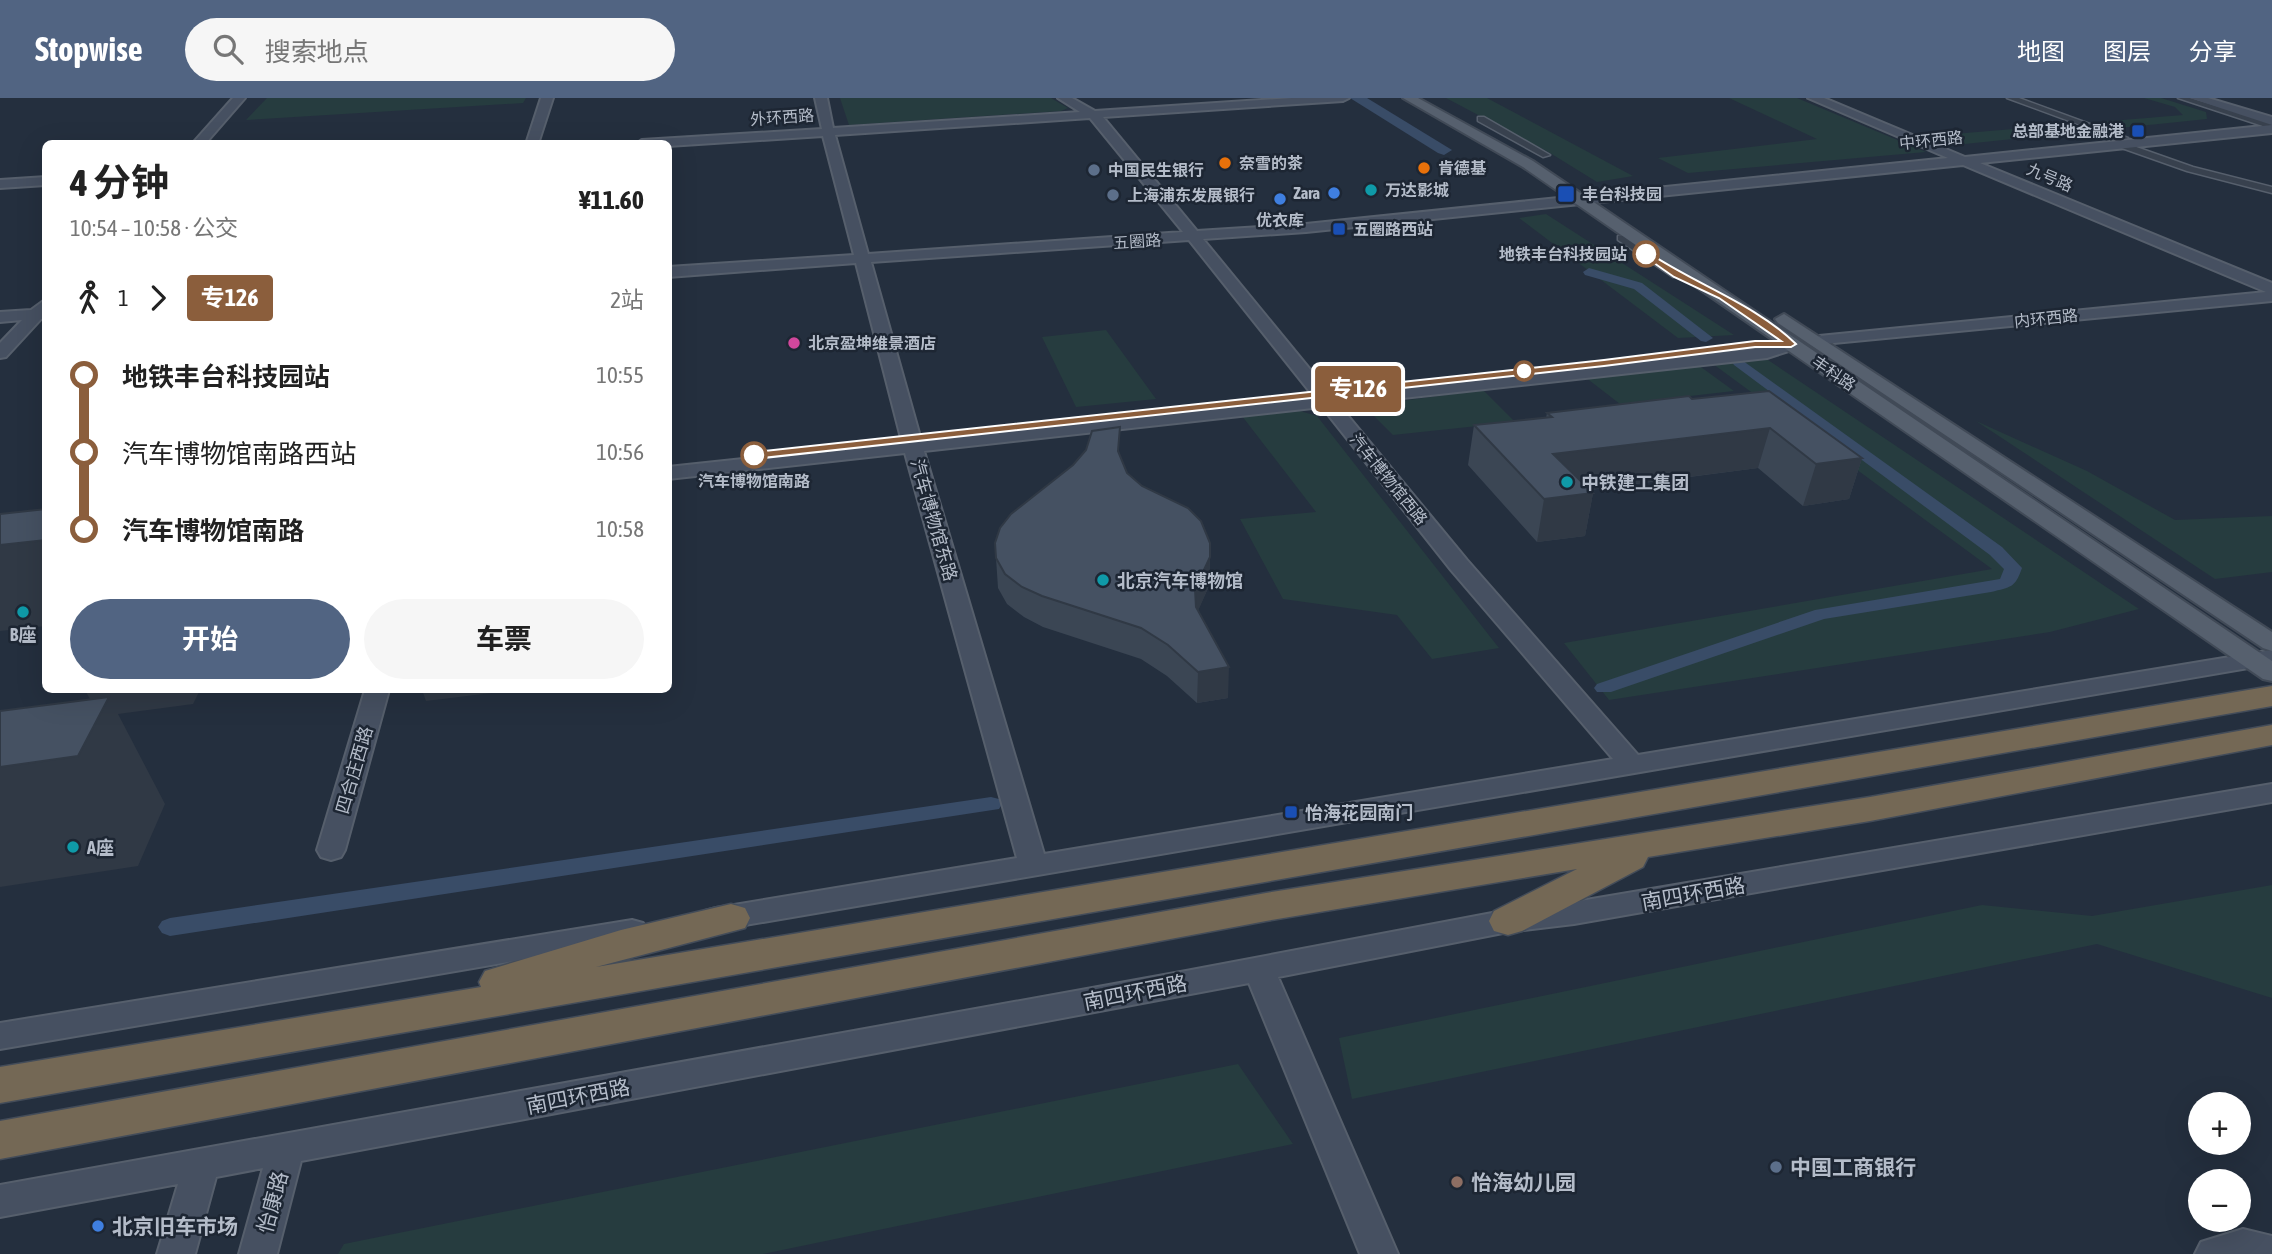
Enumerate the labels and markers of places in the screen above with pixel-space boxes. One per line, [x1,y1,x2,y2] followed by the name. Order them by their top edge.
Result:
[2012,122,2124,140] place label: 总部基地金融港
[2130,123,2146,139] marker: 总部基地金融港
[1239,154,1303,172] place label: 奈雪的茶
[1217,155,1233,171] marker: 奈雪的茶
[1438,159,1487,177] place label: 肯德基
[1416,160,1432,176] marker: 肯德基
[1108,161,1204,179] place label: 中国民生银行
[1086,162,1102,178] marker: 中国民生银行
[1385,181,1449,199] place label: 万达影城
[1363,182,1379,198] marker: 万达影城
[1294,184,1320,202] place label: Zara
[1556,184,1576,204] marker: 丰台科技园
[1326,185,1342,201] marker: Zara
[1582,185,1662,203] place label: 丰台科技园
[1127,186,1255,204] place label: 上海浦东发展银行
[1105,187,1121,203] marker: 上海浦东发展银行
[1272,191,1288,207] marker: 优衣库
[1256,211,1304,229] place label: 优衣库
[1353,220,1433,238] place label: 五圈路西站
[1331,221,1347,237] marker: 五圈路西站
[1633,241,1659,267] marker: 地铁丰台科技园站
[1499,245,1627,263] place label: 地铁丰台科技园站
[808,334,936,352] place label: 北京盈坤维景酒店
[786,335,802,351] marker: 北京盈坤维景酒店
[1514,361,1534,381] unlabelled marker
[741,442,767,468] marker: 汽车博物馆南路
[698,472,810,490] place label: 汽车博物馆南路
[1581,472,1689,493] place label: 中铁建工集团
[1559,474,1575,490] marker: 中铁建工集团
[1117,570,1243,591] place label: 北京汽车博物馆
[1095,572,1111,588] marker: 北京汽车博物馆
[15,604,31,620] marker: B座
[10,624,36,645] place label: B座
[1305,802,1413,823] place label: 怡海花园南门
[1283,804,1299,820] marker: 怡海花园南门
[86,837,114,858] place label: A座
[65,839,81,855] marker: A座
[1790,1155,1916,1179] place label: 中国工商银行
[1768,1159,1784,1175] marker: 中国工商银行
[1471,1170,1576,1194] place label: 怡海幼儿园
[1449,1174,1465,1190] marker: 怡海幼儿园
[112,1214,238,1238] place label: 北京旧车市场
[90,1218,106,1234] marker: 北京旧车市场

